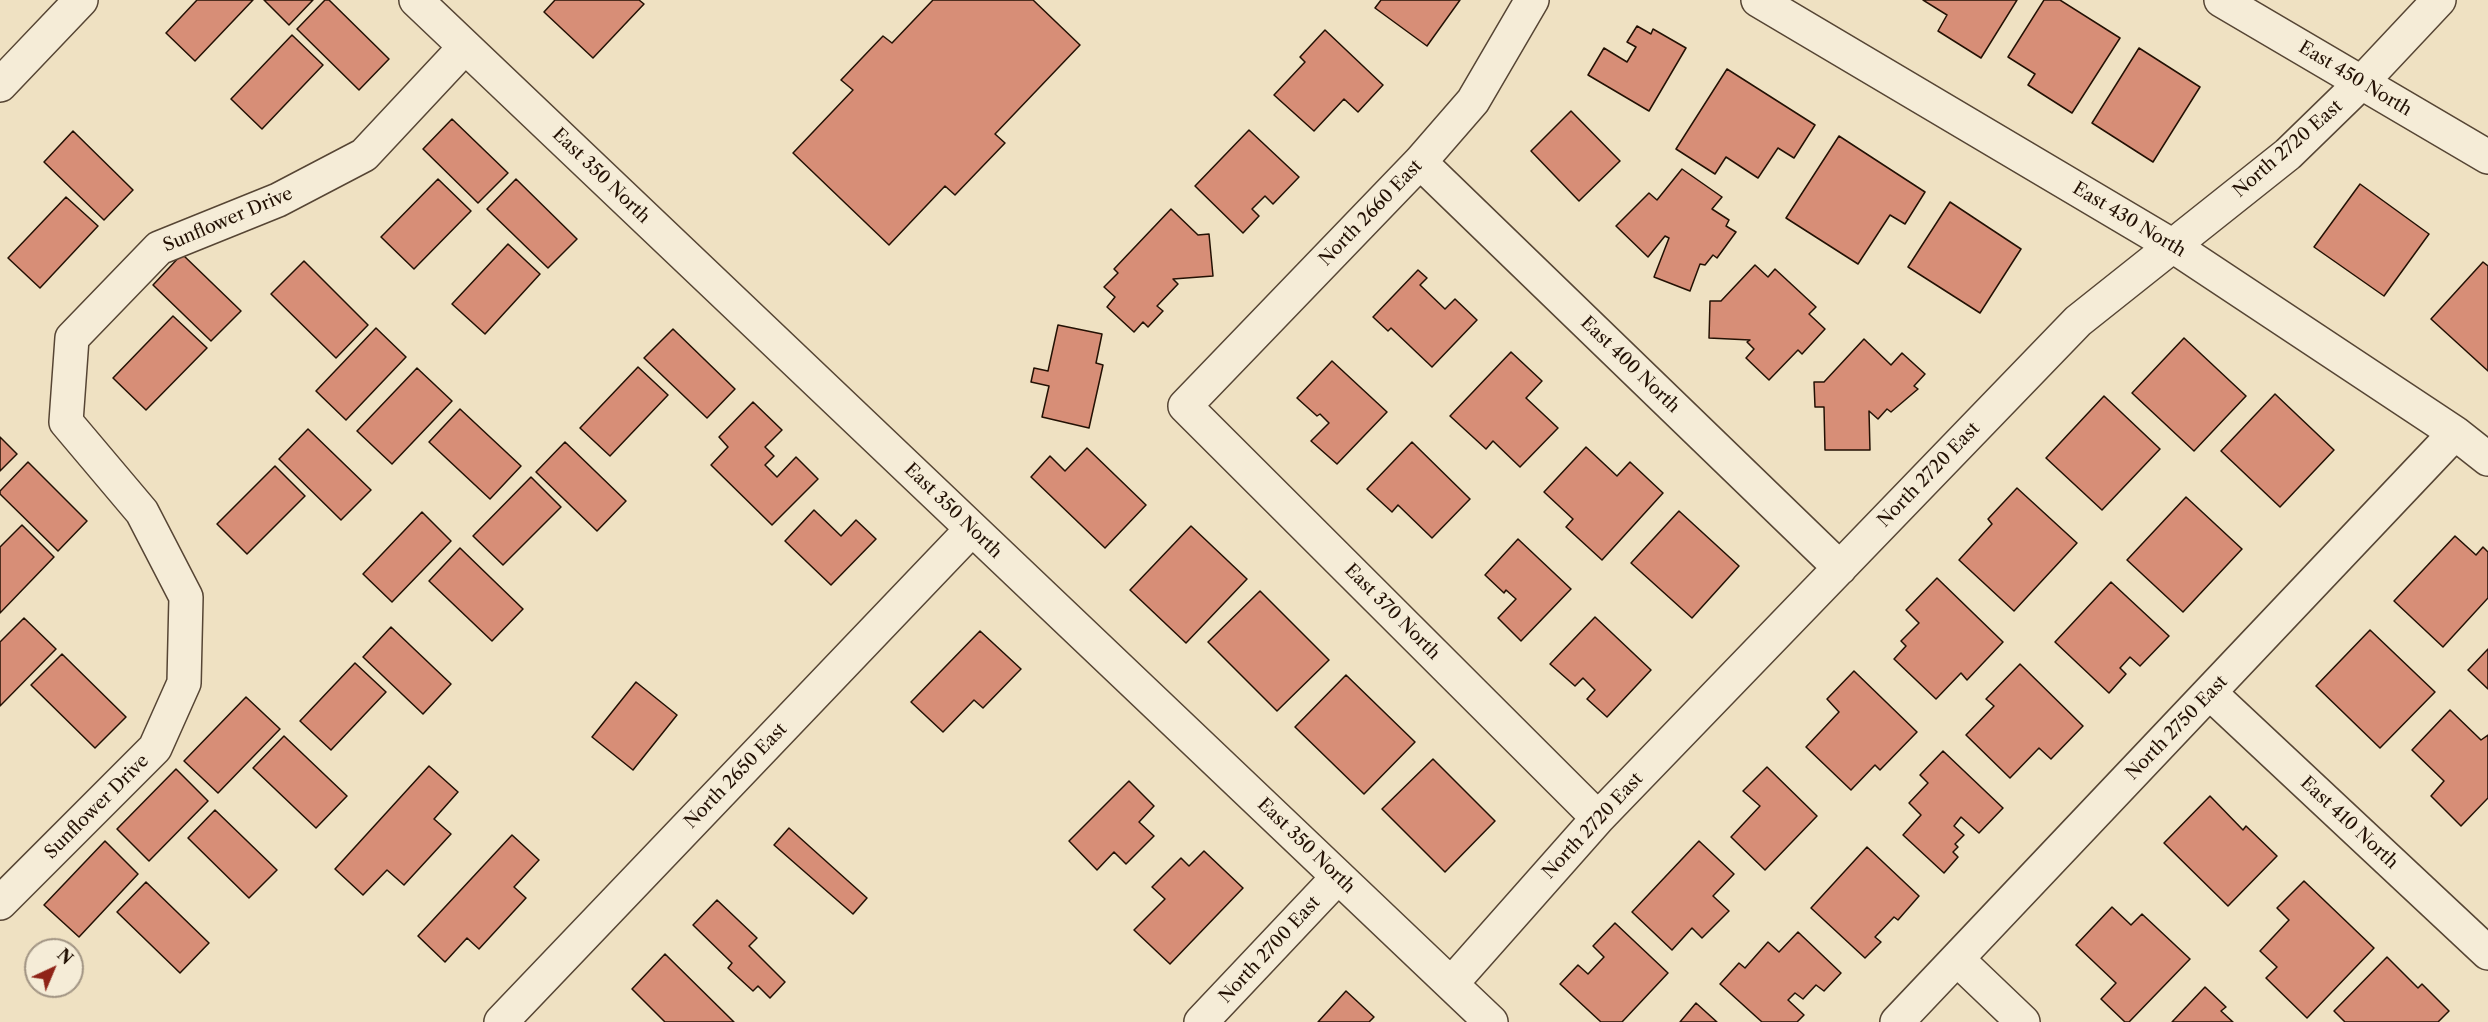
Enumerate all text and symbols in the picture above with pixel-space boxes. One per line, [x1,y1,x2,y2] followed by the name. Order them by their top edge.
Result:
[2295,37,2415,121] street label: East 450 North
[2229,96,2347,202] street label: North 2720 East
[548,124,654,228] street label: East 350 North
[1315,155,1427,271] street label: North 2660 East
[2069,178,2189,262] street label: East 430 North
[160,183,296,257] street label: Sunflower Drive
[1576,312,1684,418] street label: East 400 North
[1874,418,1984,532] street label: North 2720 East
[900,459,1006,563] street label: East 350 North
[1340,560,1444,664] street label: East 370 North
[2122,671,2232,785] street label: North 2750 East
[680,719,792,833] street label: North 2650 East
[40,750,154,864] street label: Sunflower Drive
[1538,768,1648,884] street label: North 2720 East
[2296,772,2402,874] street label: East 410 North
[1253,794,1359,898] street label: East 350 North
[1215,892,1325,1008] street label: North 2700 East
[24,938,84,998] north arrow
[53,944,77,969] text: N

